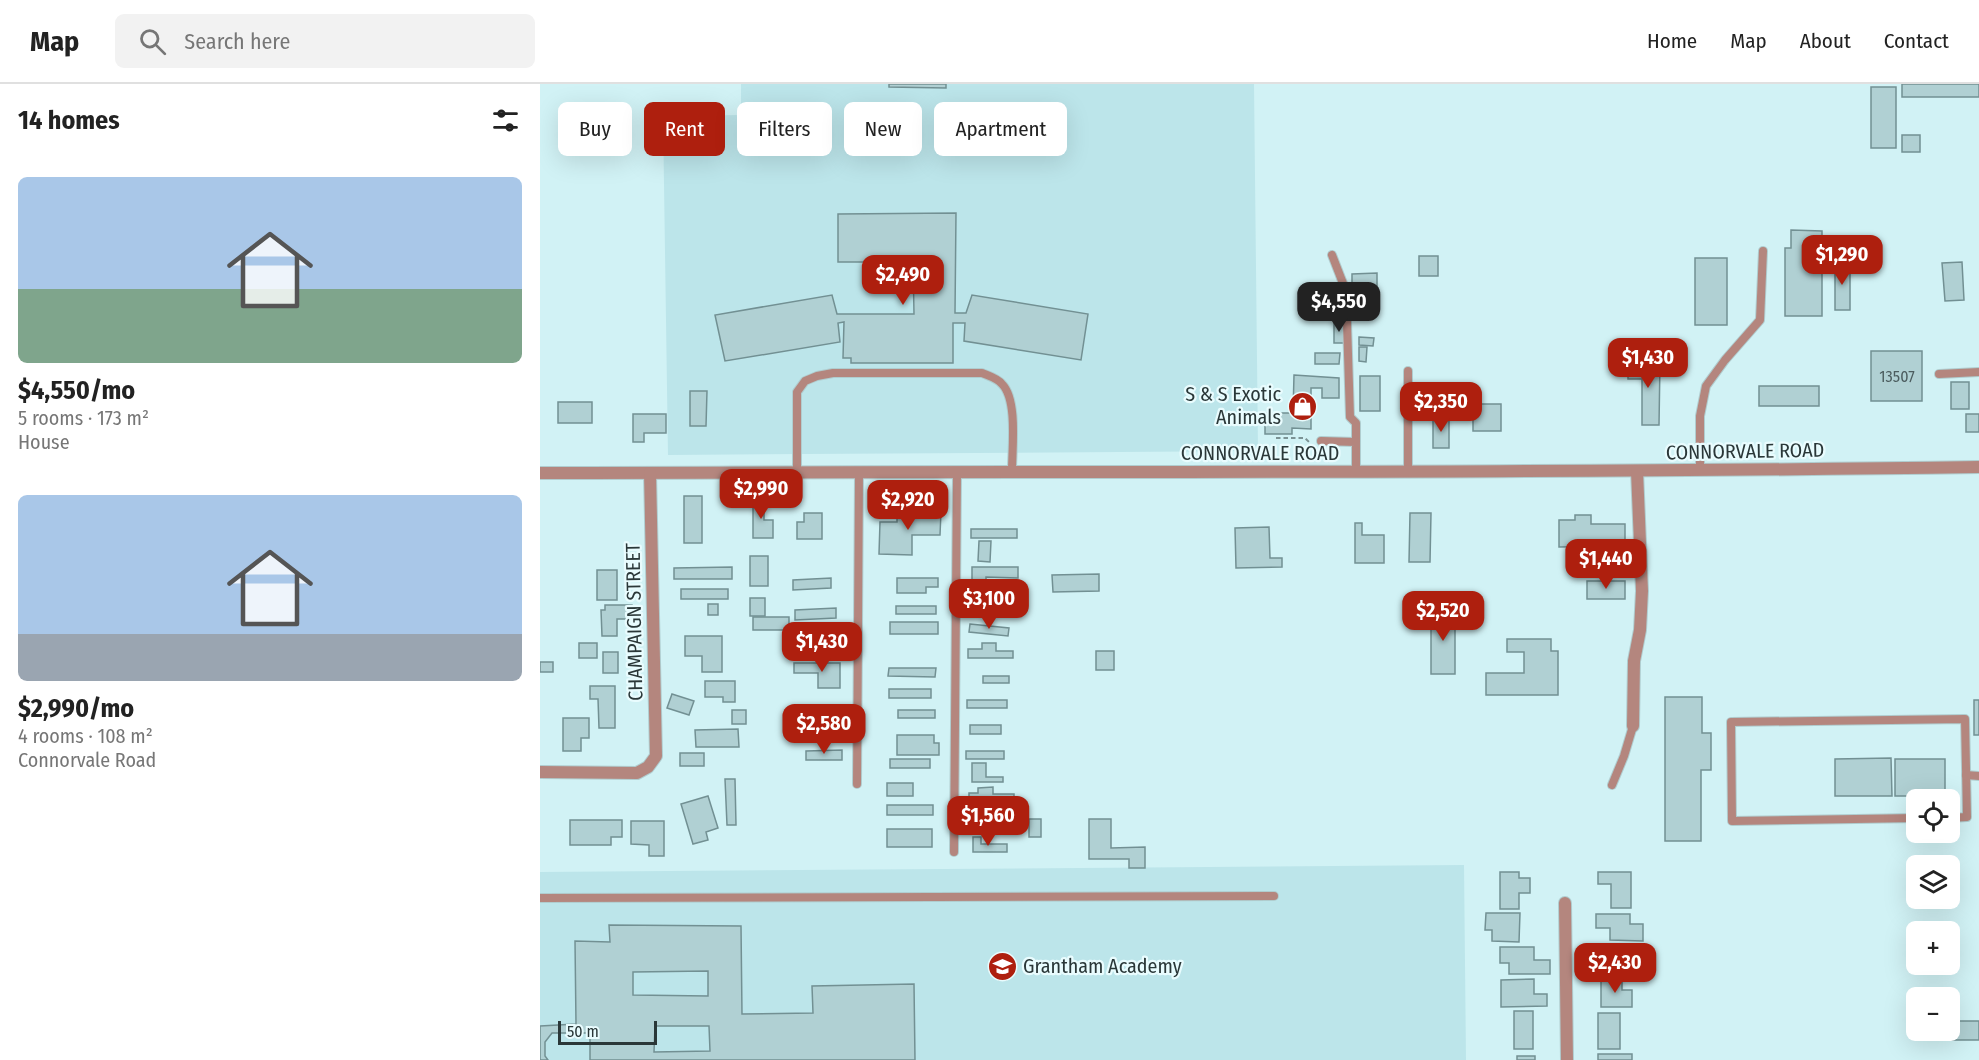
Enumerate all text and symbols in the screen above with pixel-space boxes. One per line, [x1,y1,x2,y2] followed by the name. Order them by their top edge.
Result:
[115,14,535,68] search box
[30,25,79,58] text: Map
[136,25,169,58] icon: search
[184,28,290,55] text: Search here
[1647,28,1697,54] text: Home
[1730,28,1767,54] text: Map
[1800,28,1851,54] text: About
[1884,28,1949,54] text: Contact
[558,102,632,156] chip: Buy
[644,102,725,156] chip: Rent
[737,102,832,156] chip: Filters
[844,102,922,156] chip: New
[934,102,1067,156] chip: Apartment
[489,104,522,137] icon: filters
[18,105,120,136] text: 14 homes
[216,216,324,324] icon: home
[1793,235,1891,286] pin: $1,290
[1816,242,1868,266] text: $1,290
[854,255,952,306] pin: $2,490
[876,262,930,286] text: $2,490
[1290,282,1388,333] pin: $4,550
[1311,289,1367,313] text: $4,550
[1599,338,1697,389] pin: $1,430
[1622,345,1674,369] text: $1,430
[1879,367,1915,386] house number: 13507
[18,375,135,406] text: $4,550/mo
[1185,382,1281,429] place label: S & S Exotic Animals
[1392,382,1490,433] pin: $2,350
[1414,389,1468,413] text: $2,350
[1286,390,1318,422] shop icon: S & S Exotic Animals
[18,406,149,430] text: 5 rooms · 173 m²
[18,430,70,454] text: House
[1666,438,1824,464] street label: CONNORVALE ROAD
[1181,441,1339,465] street label: CONNORVALE ROAD
[712,469,810,520] pin: $2,990
[734,476,788,500] text: $2,990
[859,480,957,531] pin: $2,920
[881,487,935,511] text: $2,920
[216,534,324,642] icon: home
[1557,539,1655,590] pin: $1,440
[621,542,647,701] street label: CHAMPAIGN STREET
[1579,546,1633,570] text: $1,440
[940,579,1038,630] pin: $3,100
[963,586,1015,610] text: $3,100
[1394,591,1492,642] pin: $2,520
[1416,598,1470,622] text: $2,520
[773,622,871,673] pin: $1,430
[796,629,848,653] text: $1,430
[18,693,134,724] text: $2,990/mo
[775,704,873,755] pin: $2,580
[796,711,852,735] text: $2,580
[18,724,153,748] text: 4 rooms · 108 m²
[18,748,156,772] text: Connorvale Road
[1906,789,1960,1041] map controls
[1906,789,1960,843] button: locate
[939,796,1037,847] pin: $1,560
[961,803,1015,827] text: $1,560
[1906,855,1960,909] button: layers
[1906,921,1960,975] button: +
[1566,943,1664,994] pin: $2,430
[986,950,1018,982] school or university icon: Grantham Academy
[1588,950,1642,974] text: $2,430
[1023,954,1182,978] place label: Grantham Academy
[1906,987,1960,1041] button: −
[558,1018,657,1046] scale bar
[567,1022,599,1041] text: 50 m

